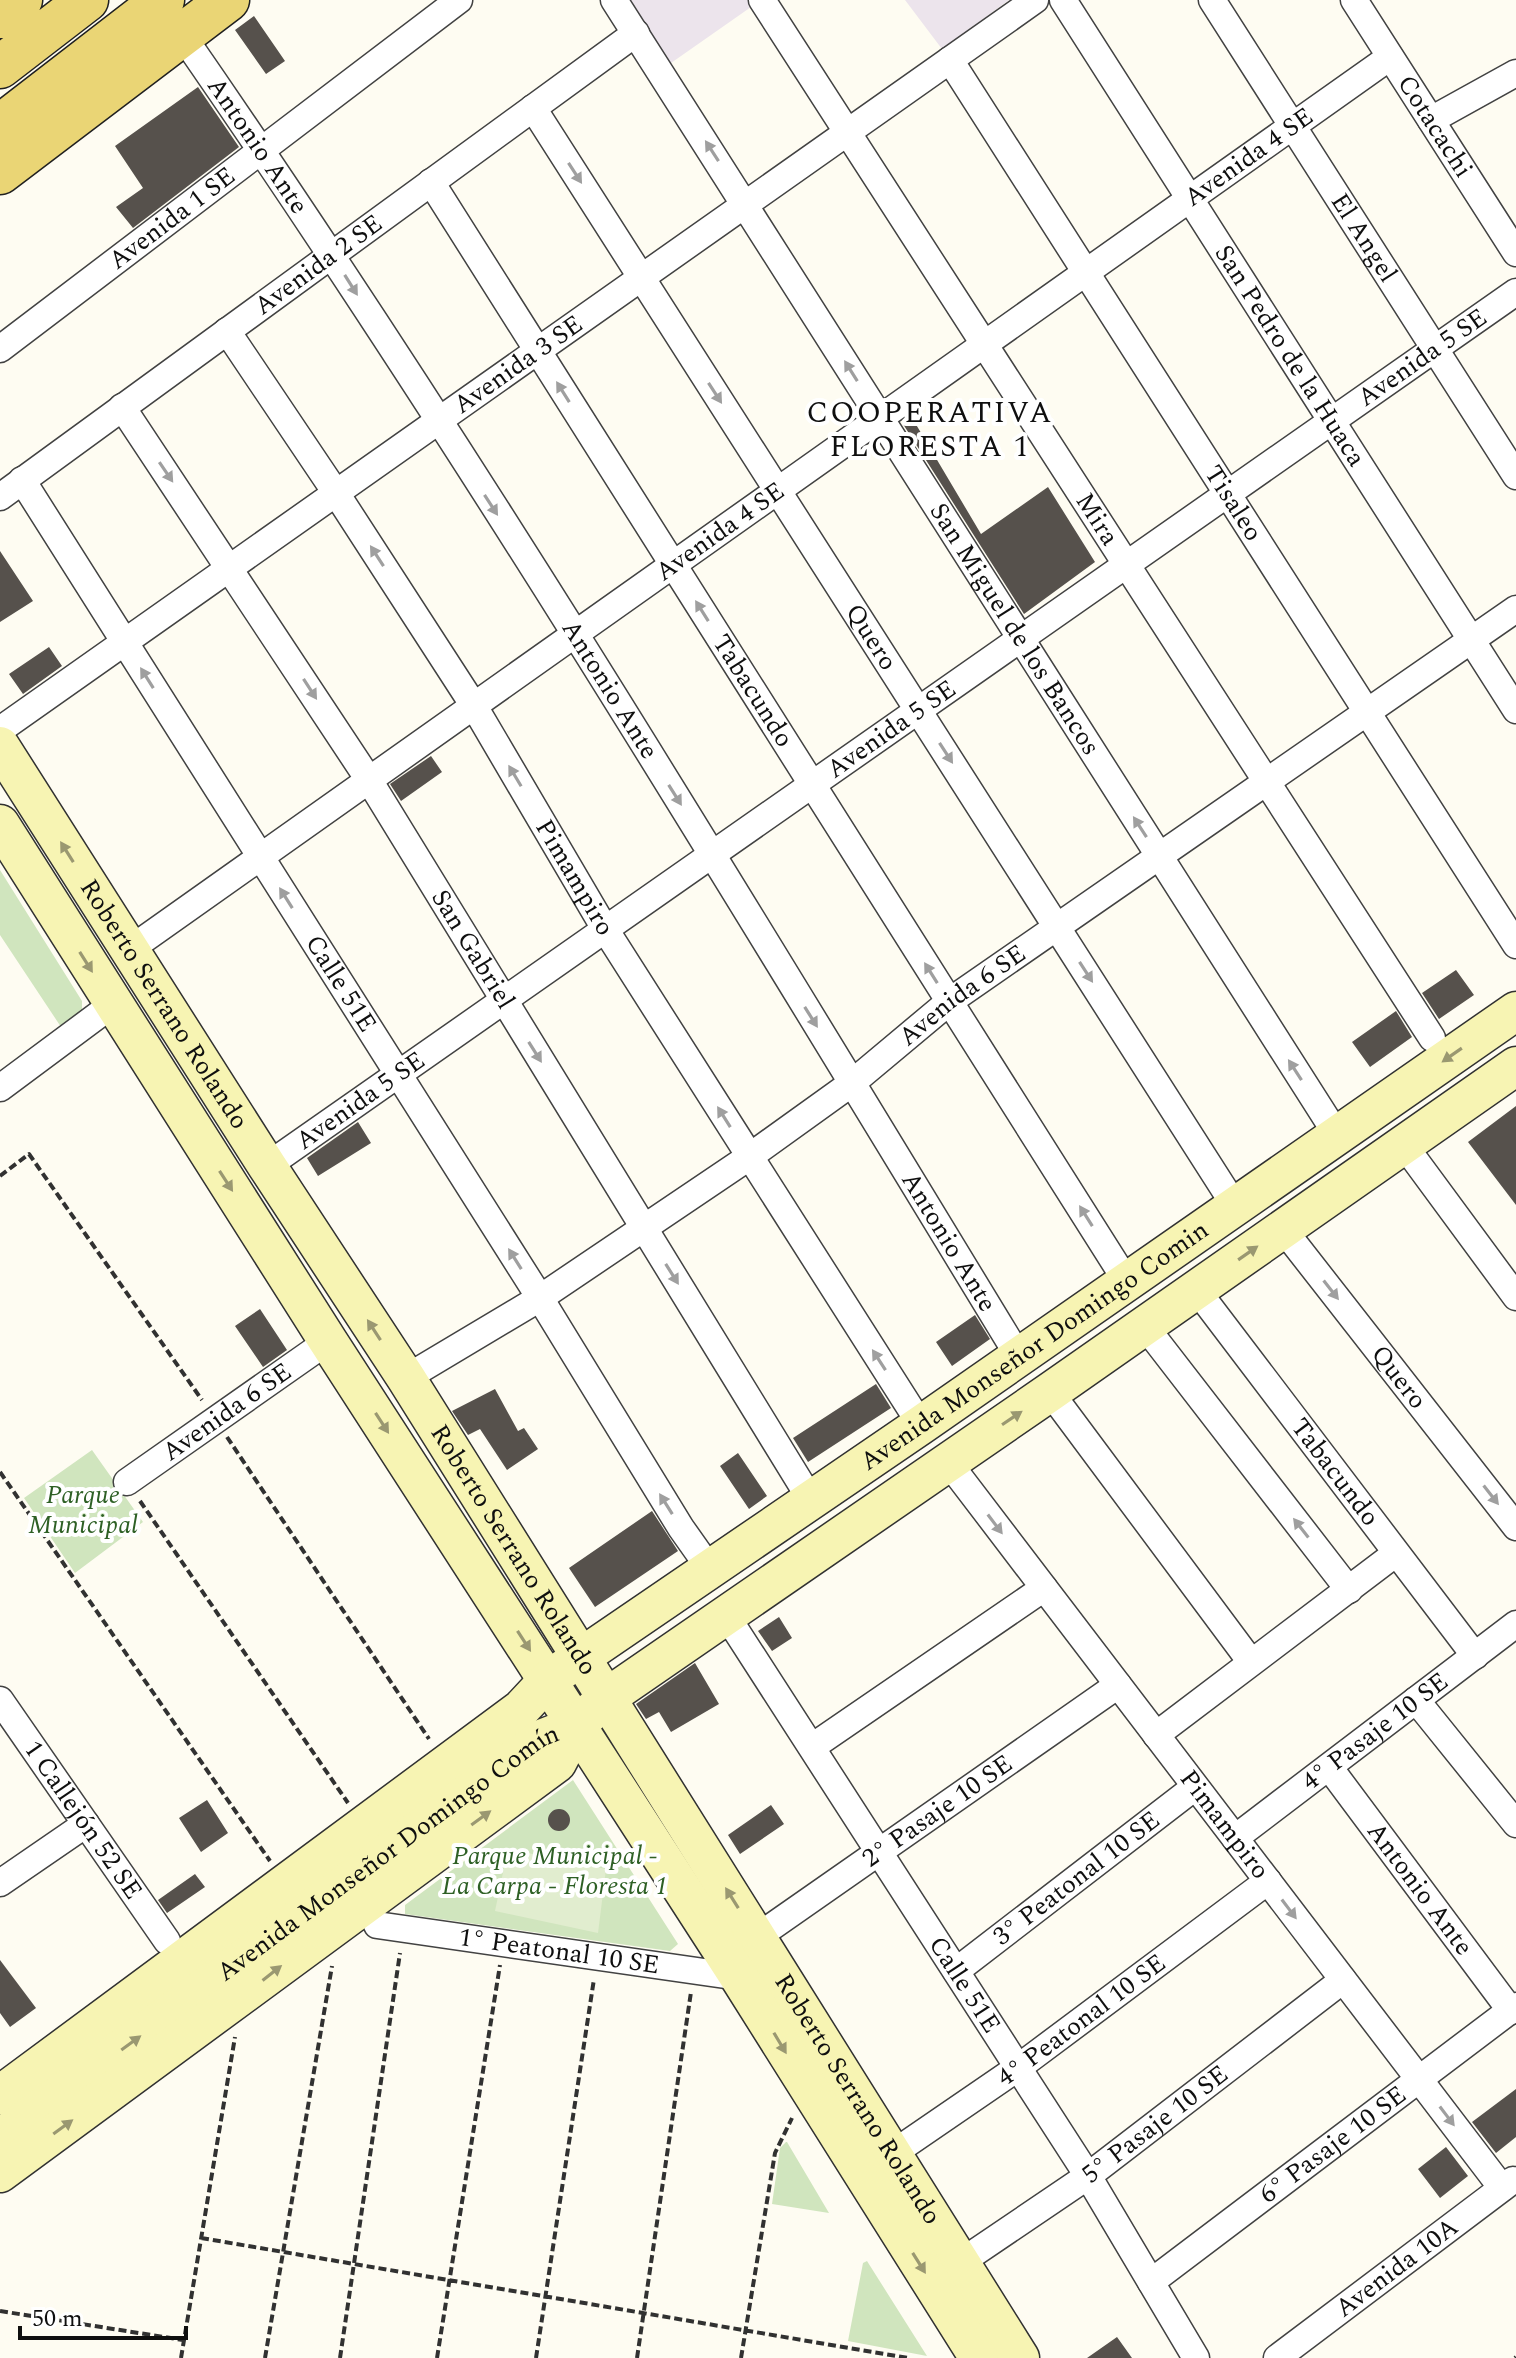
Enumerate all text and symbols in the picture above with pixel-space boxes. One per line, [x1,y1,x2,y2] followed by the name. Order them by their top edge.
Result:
[1387,67,1483,186] street label: Cotacachi
[197,69,318,222] street label: Antonio Ante
[1176,97,1322,217] street label: Avenida 4 SE
[704,141,719,162] one-way arrow
[100,157,244,280] street label: Avenida 1 SE
[568,163,583,184] one-way arrow
[1320,185,1408,290] street label: El Angel
[246,204,391,325] street label: Avenida 2 SE
[1204,237,1376,475] street label: San Pedro de la Huaca
[344,275,359,296] one-way arrow
[1349,298,1495,417] street label: Avenida 5 SE
[445,305,591,424] street label: Avenida 3 SE
[844,360,858,382] one-way arrow
[555,381,570,402] one-way arrow
[708,382,723,403] one-way arrow
[807,390,1053,470] district label: COOPERATIVA FLORESTA 1
[1194,457,1273,549] street label: Tisaleo
[158,461,173,482] one-way arrow
[647,472,793,591] street label: Avenida 4 SE
[1065,485,1129,554] street label: Mira
[483,494,498,515] one-way arrow
[919,495,1110,764] street label: San Miguel de los Bancos
[369,545,384,566] one-way arrow
[835,596,908,678] street label: Quero
[696,600,710,622] one-way arrow
[551,612,669,767] street label: Antonio Ante
[702,626,804,755] street label: Tabacundo
[141,667,155,689] one-way arrow
[818,670,965,789] street label: Avenida 5 SE
[302,678,317,699] one-way arrow
[938,743,953,764] one-way arrow
[508,765,522,787] one-way arrow
[667,784,681,806] one-way arrow
[525,812,625,943] street label: Pimampiro
[1132,817,1147,838] one-way arrow
[61,841,75,863] one-way arrow
[69,871,259,1137] street label: Roberto Serrano Rolando
[421,881,525,1017] street label: San Gabriel
[279,887,294,908] one-way arrow
[295,927,387,1040] street label: Calle 51E
[889,934,1034,1056] street label: Avenida 6 SE
[79,951,94,972] one-way arrow
[924,962,939,983] one-way arrow
[1078,962,1093,983] one-way arrow
[804,1006,819,1027] one-way arrow
[287,1041,434,1160] street label: Avenida 5 SE
[528,1041,542,1063] one-way arrow
[1441,1047,1462,1062] one-way arrow
[1289,1059,1303,1081] one-way arrow
[717,1106,731,1128] one-way arrow
[891,1164,1007,1320] street label: Antonio Ante
[218,1170,232,1192] one-way arrow
[1079,1205,1093,1227] one-way arrow
[852,1211,1217,1481] street label: Avenida Monseñor Domingo Comin
[1238,1246,1259,1261] one-way arrow
[509,1248,523,1270] one-way arrow
[664,1263,678,1285] one-way arrow
[1322,1280,1338,1300] one-way arrow
[368,1319,382,1341] one-way arrow
[1361,1336,1437,1418] street label: Quero
[872,1349,887,1370] one-way arrow
[154,1352,300,1472] street label: Avenida 6 SE
[1281,1409,1390,1535] street label: Tabacundo
[1002,1411,1023,1426] one-way arrow
[374,1412,388,1434] one-way arrow
[420,1416,608,1683] street label: Roberto Serrano Rolando
[28,1475,138,1545] park label: Parque Municipal
[1482,1485,1499,1505] one-way arrow
[659,1493,673,1515] one-way arrow
[987,1514,1003,1534] one-way arrow
[1294,1518,1310,1538] one-way arrow
[516,1630,531,1652] one-way arrow
[1293,1662,1457,1801] street label: 4° Pasaje 10 SE
[208,1714,565,1992] street label: Avenida Monseñor Domingo Comín
[14,1732,153,1908] street label: 1 Callejón 52 SE
[854,1744,1021,1878] street label: 2° Pasaje 10 SE
[1169,1761,1280,1888] street label: Pimampiro
[984,1801,1169,1956] street label: 3° Peatonal 10 SE
[471,1811,492,1827] one-way arrow
[1357,1814,1483,1964] street label: Antonio Ante
[442,1836,668,1906] park label: Parque Municipal - La Carpa - Floresta 1
[724,1887,739,1908] one-way arrow
[1281,1898,1297,1920] one-way arrow
[456,1917,662,1985] street label: 1° Peatonal 10 SE
[918,1928,1011,2041] street label: Calle 51E
[989,1944,1175,2097] street label: 4° Peatonal 10 SE
[764,1965,952,2233] street label: Roberto Serrano Rolando
[262,1966,282,1982] one-way arrow
[773,2032,787,2054] one-way arrow
[120,2035,141,2051] one-way arrow
[1073,2055,1237,2194] street label: 5° Pasaje 10 SE
[1251,2076,1415,2213] street label: 6° Pasaje 10 SE
[1438,2106,1454,2126] one-way arrow
[52,2119,74,2135] one-way arrow
[1326,2208,1467,2328] street label: Avenida 10A
[911,2252,925,2274] one-way arrow
[20,2290,186,2340] scale bar
[32,2301,83,2337] text: 50 m

